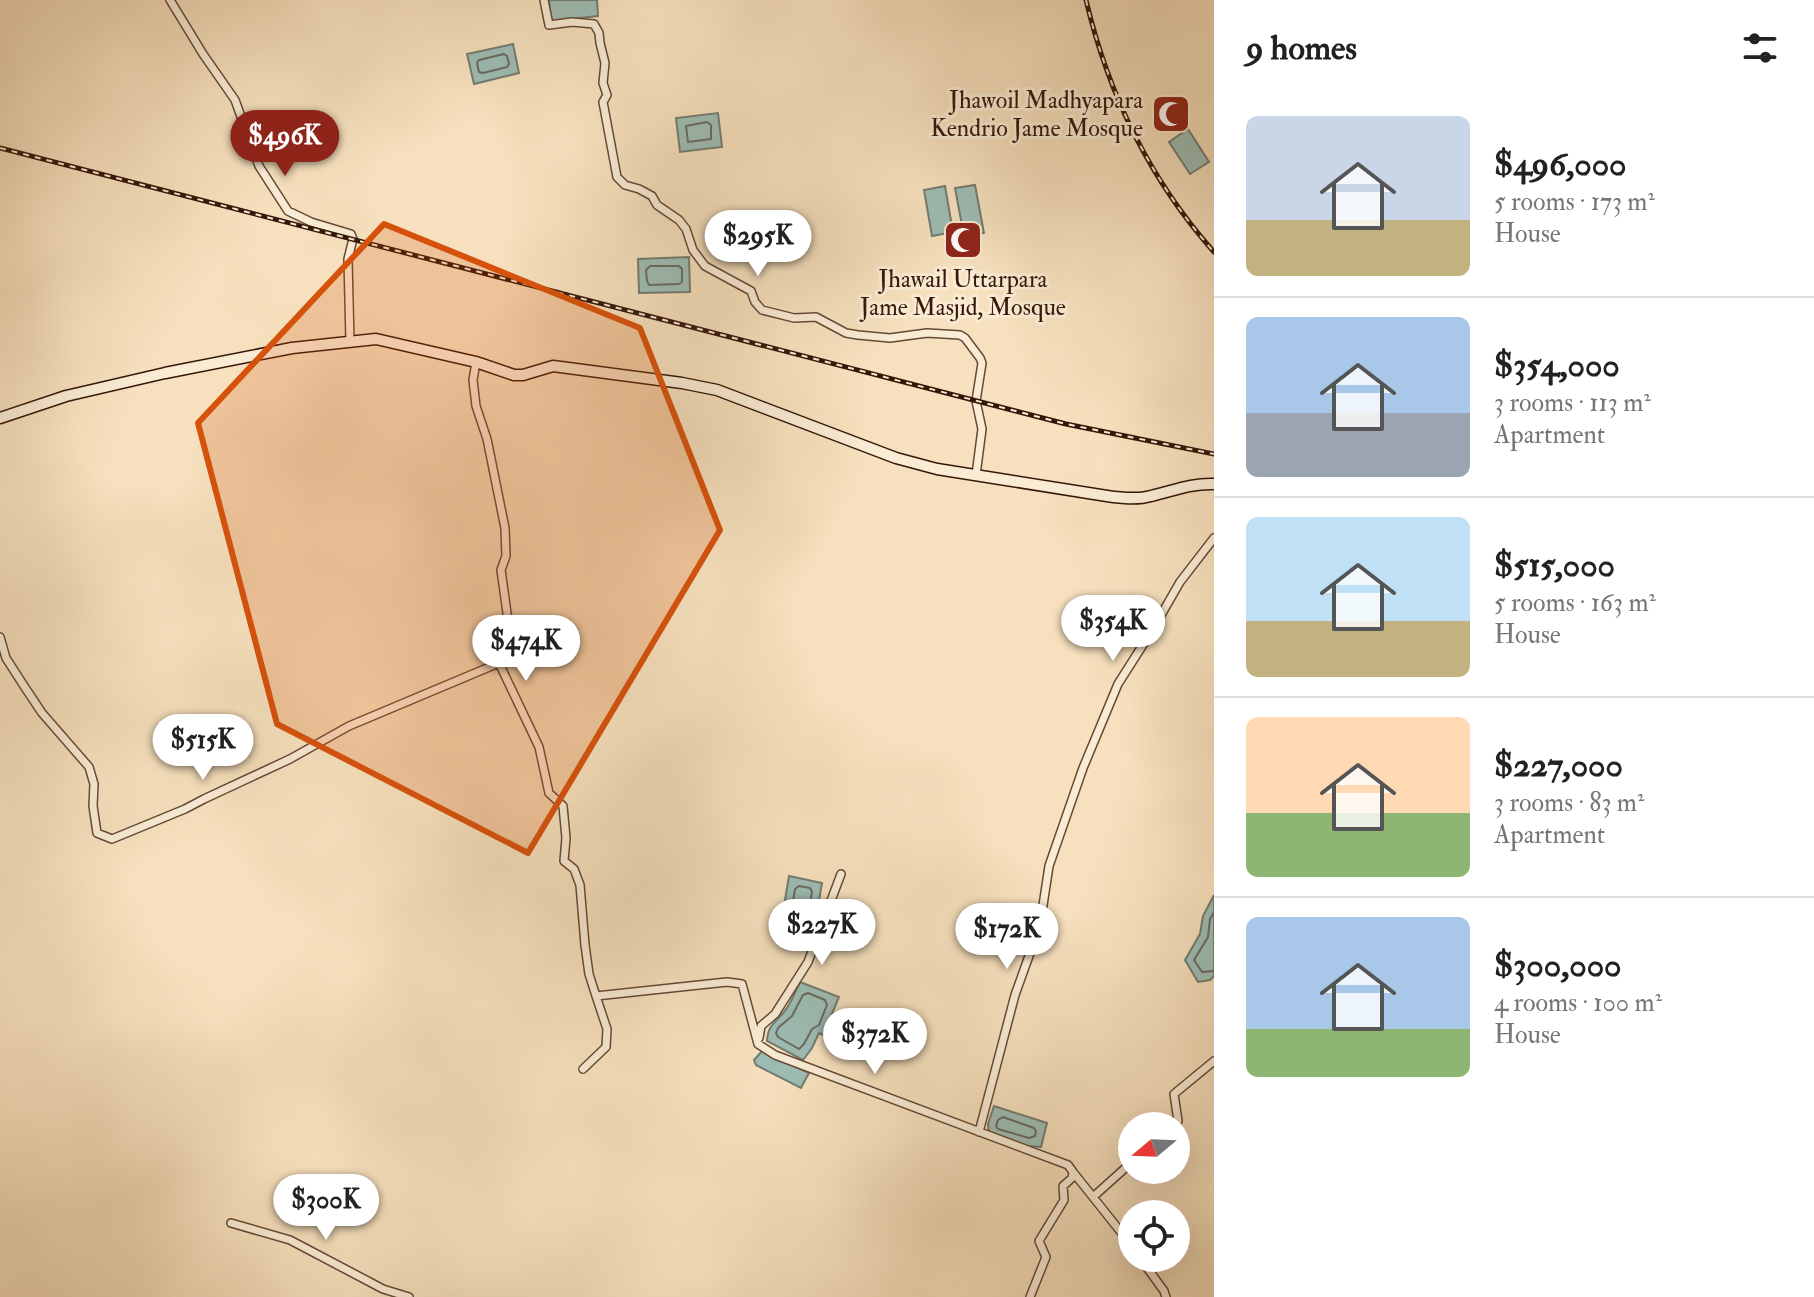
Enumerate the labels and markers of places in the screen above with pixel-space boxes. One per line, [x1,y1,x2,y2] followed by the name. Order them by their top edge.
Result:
[930,85,1144,144] place label: Jhawoil Madhyapara Kendrio Jame Mosque
[1150,93,1192,135] mosque icon: Jhawoil Madhyapara Kendrio Jame Mosque
[229,110,341,178] pin: $496K
[702,210,814,278] pin: $295K
[942,219,984,261] mosque icon: Jhawail Uttarpara Jame Masjid, Mosque
[859,264,1066,323] place label: Jhawail Uttarpara Jame Masjid, Mosque
[1057,595,1169,663] pin: $354K
[470,615,582,683] pin: $474K
[147,714,259,782] pin: $515K
[766,899,878,967] pin: $227K
[951,903,1063,971] pin: $172K
[819,1008,931,1076] pin: $372K
[270,1174,382,1242] pin: $300K

